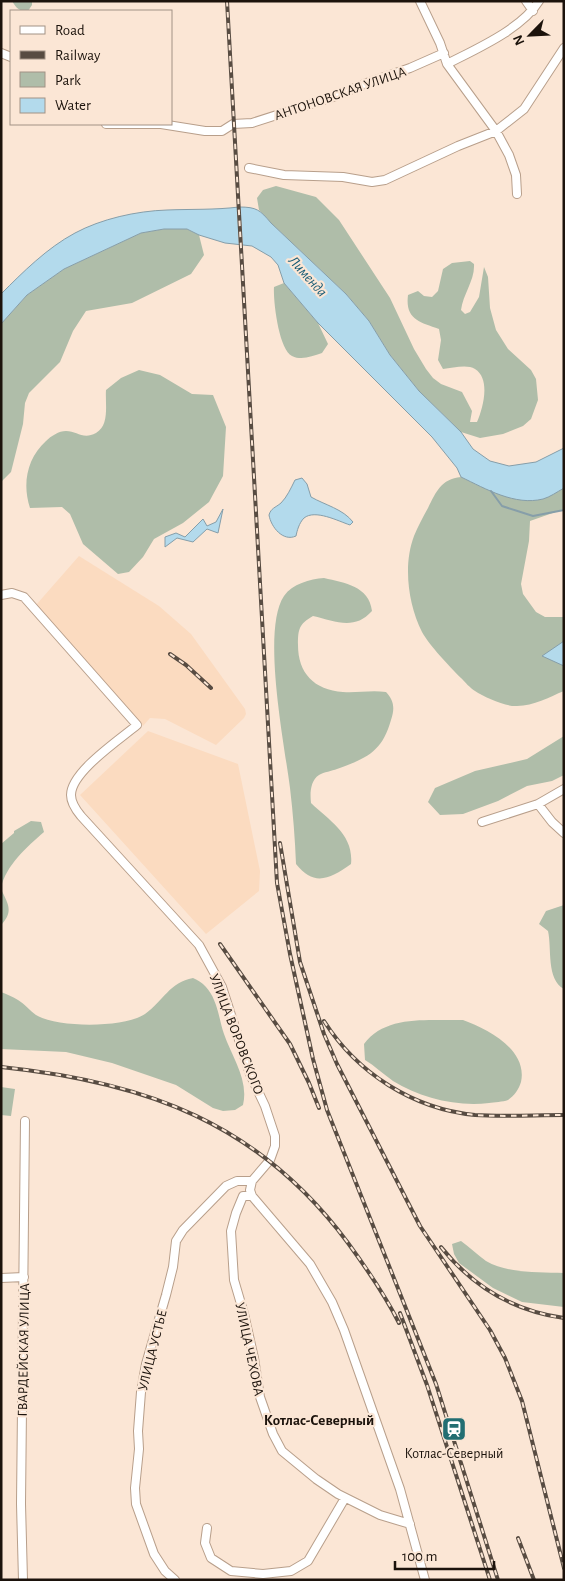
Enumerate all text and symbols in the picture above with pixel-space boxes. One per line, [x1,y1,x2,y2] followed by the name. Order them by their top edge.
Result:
[10,10,172,125] legend
[505,10,555,60] north arrow
[55,23,85,38] text: Road
[511,33,527,47] text: N
[55,48,101,63] text: Railway
[273,65,408,123] street label: АНТОНОВСКАЯ УЛИЦА
[55,73,81,88] text: Park
[55,98,91,113] text: Water
[285,252,330,300] water label: Лименда
[207,972,266,1097] street label: УЛИЦА ВОРОВСКОГО
[15,1283,32,1417] street label: ГВАРДЕЙСКАЯ УЛИЦА
[232,1301,266,1397] street label: УЛИЦА ЧЕХОВА
[136,1308,170,1392] street label: УЛИЦА УСТЬЕ
[264,1413,374,1428] district label: Котлас-Северный
[441,1416,467,1442] station icon: Котлас-Северный
[405,1447,503,1461] place label: Котлас-Северный
[395,1538,494,1570] scale bar
[402,1549,437,1564] text: 100 m

